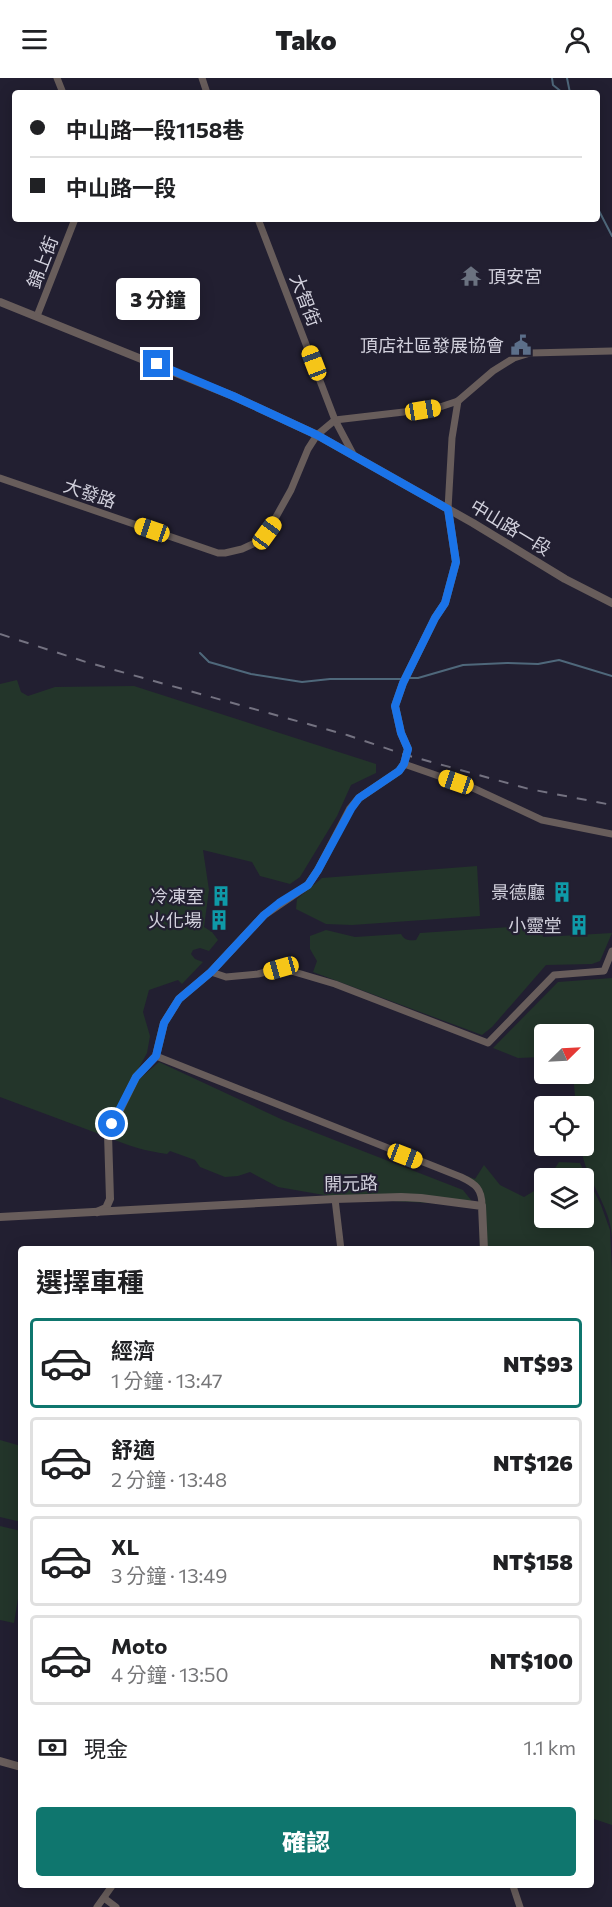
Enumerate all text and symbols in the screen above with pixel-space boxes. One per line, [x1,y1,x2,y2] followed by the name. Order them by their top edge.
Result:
[18,23,51,56] icon: menu
[275,23,337,56] text: Tako
[561,23,594,56] icon: person
[66,116,244,143] text: 中山路一段1158巷
[66,174,176,201] text: 中山路一段
[22,233,62,291] street label: 錦上街
[459,264,483,288] temple icon: 頂安宮
[488,265,542,287] place label: 頂安宮
[286,271,326,329] street label: 大智街
[115,277,199,319] callout: 3 分鐘
[130,287,186,311] text: 3 分鐘
[509,333,533,357] public building icon: 頂店社區發展協會
[360,334,504,356] place label: 頂店社區發展協會
[299,343,329,383] car
[143,350,170,377] route end
[404,398,442,422] car
[61,474,119,512] street label: 大發路
[467,494,555,560] street label: 中山路一段
[249,513,285,553] car
[132,516,172,544] car
[436,768,476,796] car
[550,880,574,904] building icon: 景德廳
[491,881,545,903] place label: 景德廳
[209,884,233,908] building icon: 冷凍室
[150,885,204,907] place label: 冷凍室
[207,908,231,932] building icon: 火化場
[148,909,202,931] place label: 火化場
[567,913,591,937] building icon: 小靈堂
[508,914,562,936] place label: 小靈堂
[261,954,301,982] car
[534,1024,594,1084] north arrow
[534,1024,594,1228] map controls
[534,1096,594,1156] button: locate
[98,1110,125,1137] route start
[385,1141,425,1171] car
[534,1168,594,1228] button: layers
[324,1172,378,1194] street label: 開元路
[36,1265,144,1298] text: 選擇車種
[39,1336,93,1390] icon: car
[111,1337,155,1364] text: 經濟
[503,1350,573,1377] text: NT$93
[111,1368,223,1392] text: 1 分鐘 · 13:47
[39,1435,93,1489] icon: car
[111,1436,155,1463] text: 舒適
[493,1449,573,1476] text: NT$126
[111,1467,227,1491] text: 2 分鐘 · 13:48
[111,1533,139,1560] text: XL
[39,1534,93,1588] icon: car
[493,1548,573,1575] text: NT$158
[111,1563,227,1587] text: 3 分鐘 · 13:49
[111,1632,167,1659] text: Moto
[39,1633,93,1687] icon: car
[490,1647,573,1674] text: NT$100
[111,1662,228,1686] text: 4 分鐘 · 13:50
[36,1731,69,1764] icon: cash
[84,1735,128,1762] text: 現金
[524,1735,576,1759] text: 1.1 km
[36,1807,576,1876] button: 確認

